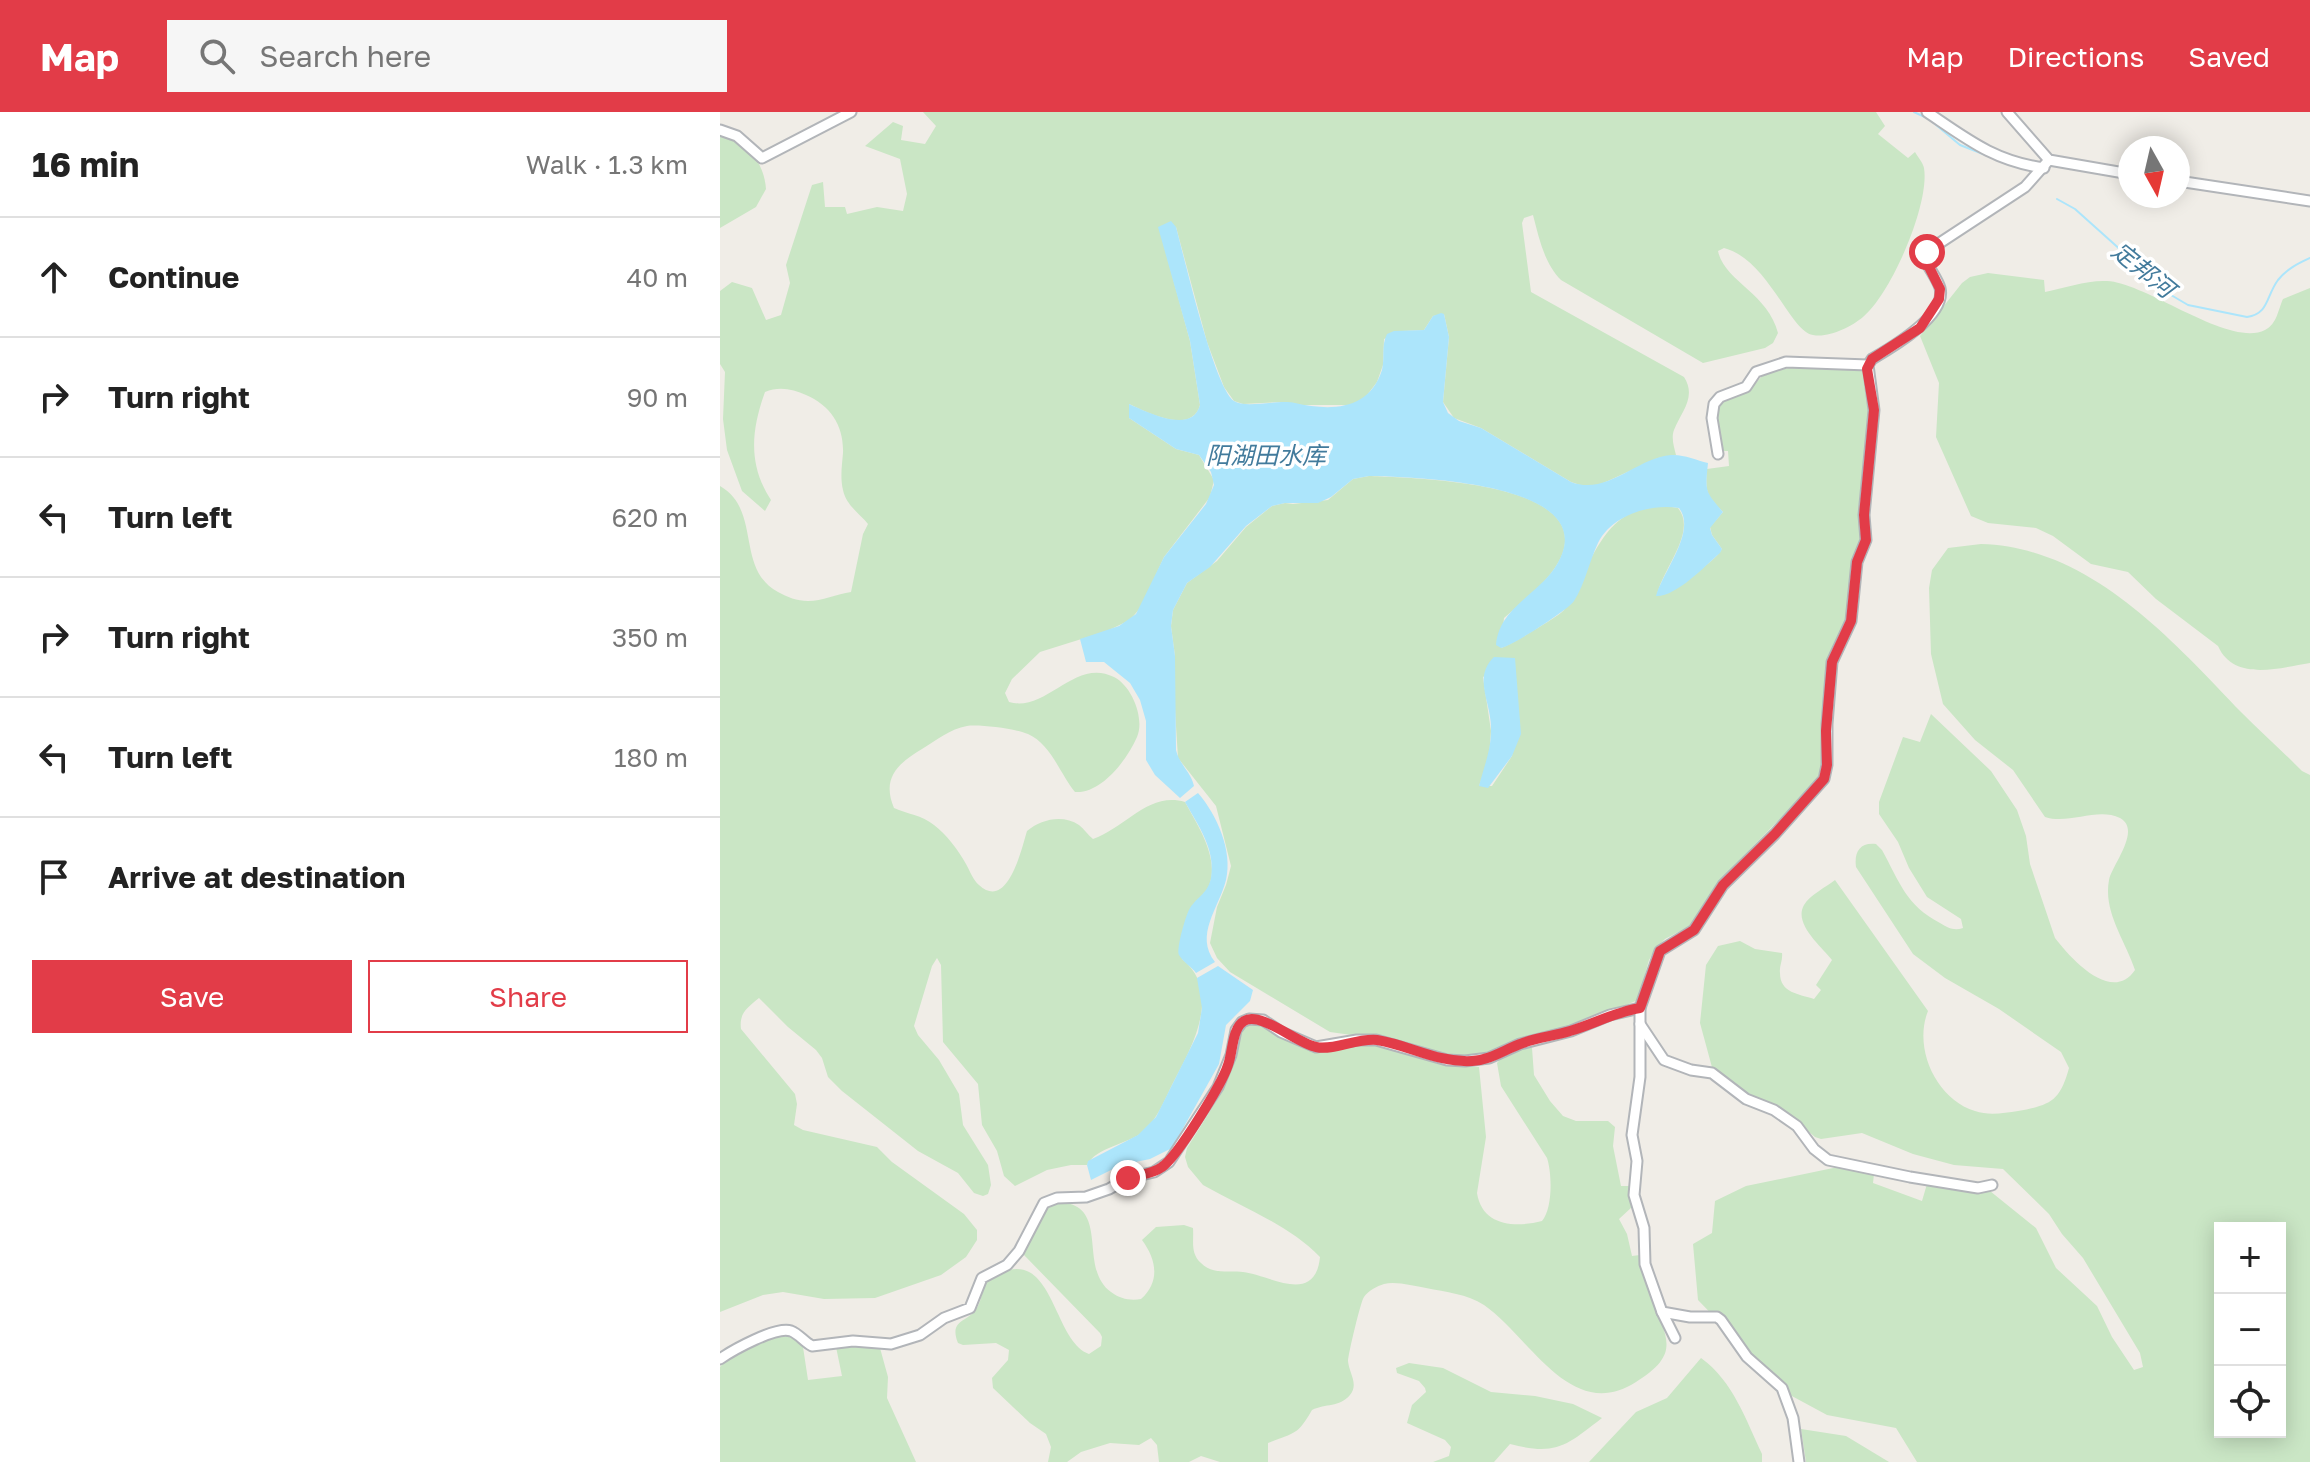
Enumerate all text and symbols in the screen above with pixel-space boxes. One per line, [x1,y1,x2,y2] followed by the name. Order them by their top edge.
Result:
[167,20,727,92] search box
[40,34,119,79] text: Map
[195,34,239,78] icon: search
[259,38,431,74] text: Search here
[1906,40,1963,73] text: Map
[2007,40,2144,73] text: Directions
[2188,40,2270,73] text: Saved
[2118,136,2190,208] north arrow
[32,144,139,184] text: 16 min
[526,149,688,180] text: Walk · 1.3 km
[1909,234,1945,270] route start
[2107,235,2184,305] water label: 定邦河
[32,255,76,299] icon: ahead
[108,259,239,295] text: Continue
[627,262,688,293] text: 40 m
[32,375,76,419] icon: right
[108,379,250,415] text: Turn right
[627,382,688,413] text: 90 m
[1206,440,1330,469] water label: 阳湖田水库
[32,495,76,539] icon: left
[108,499,233,535] text: Turn left
[612,502,688,533] text: 620 m
[32,615,76,659] icon: right
[108,619,250,655] text: Turn right
[612,622,688,653] text: 350 m
[32,735,76,779] icon: left
[108,739,233,775] text: Turn left
[614,742,688,773] text: 180 m
[32,855,76,899] icon: arrive
[108,859,405,895] text: Arrive at destination
[32,960,352,1033] button: Save
[368,960,688,1033] button: Share
[1110,1160,1146,1196] route end
[2214,1222,2286,1438] map controls
[2214,1222,2286,1294] button: +
[2214,1294,2286,1366] button: −
[2214,1366,2286,1438] button: locate

